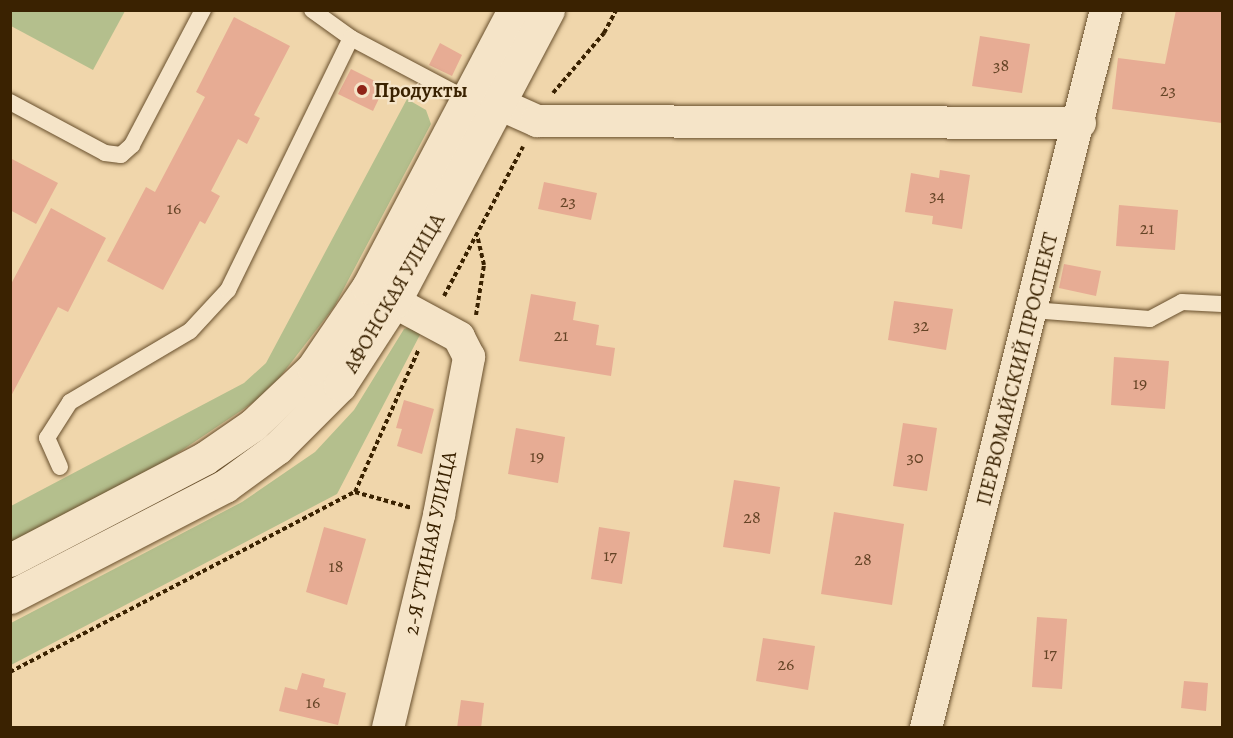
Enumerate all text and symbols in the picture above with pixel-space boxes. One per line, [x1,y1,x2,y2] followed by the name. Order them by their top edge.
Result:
[993,54,1009,76] house number: 38
[374,77,468,103] place label: Продукты
[1160,79,1176,101] house number: 23
[355,83,369,97] marker: Продукты
[929,184,945,206] house number: 34
[560,190,576,212] house number: 23
[167,197,181,219] house number: 16
[338,209,450,377] street label: АФОНСКАЯ УЛИЦА
[1140,217,1154,239] house number: 21
[971,230,1063,508] street label: ПЕРВОМАЙСКИЙ ПРОСПЕКТ
[913,314,929,336] house number: 32
[554,324,568,346] house number: 21
[1133,372,1147,394] house number: 19
[530,445,544,467] house number: 19
[906,446,924,468] house number: 30
[398,449,462,637] street label: 2-Я УТИНАЯ УЛИЦА
[743,506,761,528] house number: 28
[603,544,617,566] house number: 17
[854,548,872,570] house number: 28
[329,555,343,577] house number: 18
[1043,642,1057,664] house number: 17
[778,653,794,675] house number: 26
[306,691,320,713] house number: 16

